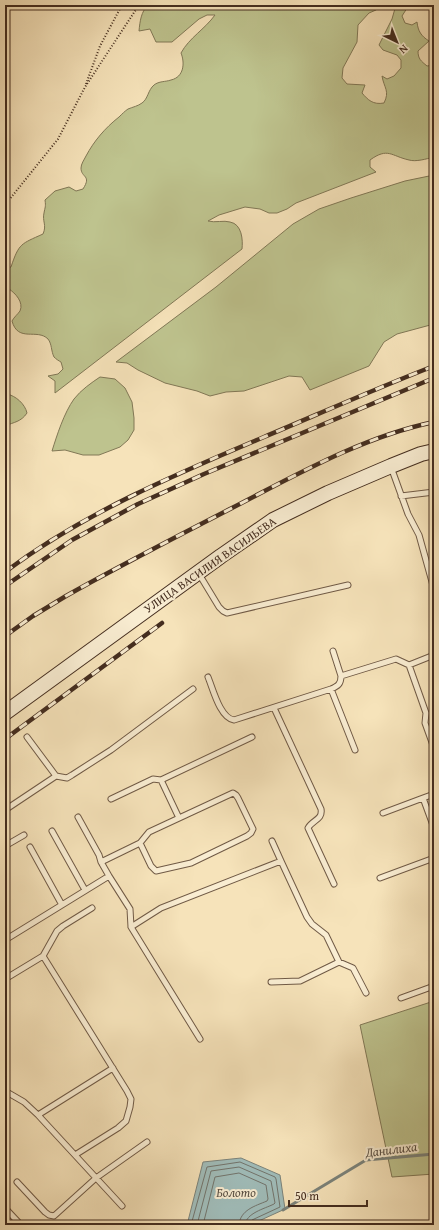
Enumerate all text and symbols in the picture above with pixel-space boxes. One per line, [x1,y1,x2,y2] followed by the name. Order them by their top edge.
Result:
[377,22,417,62] north arrow
[395,41,412,58] text: N
[140,512,280,617] street label: УЛИЦА ВАСИЛИЯ ВАСИЛЬЕВА
[363,1137,418,1162] water label: Данилиха
[289,1182,367,1208] scale bar
[216,1183,256,1202] water label: Болото
[295,1187,319,1204] text: 50 m

